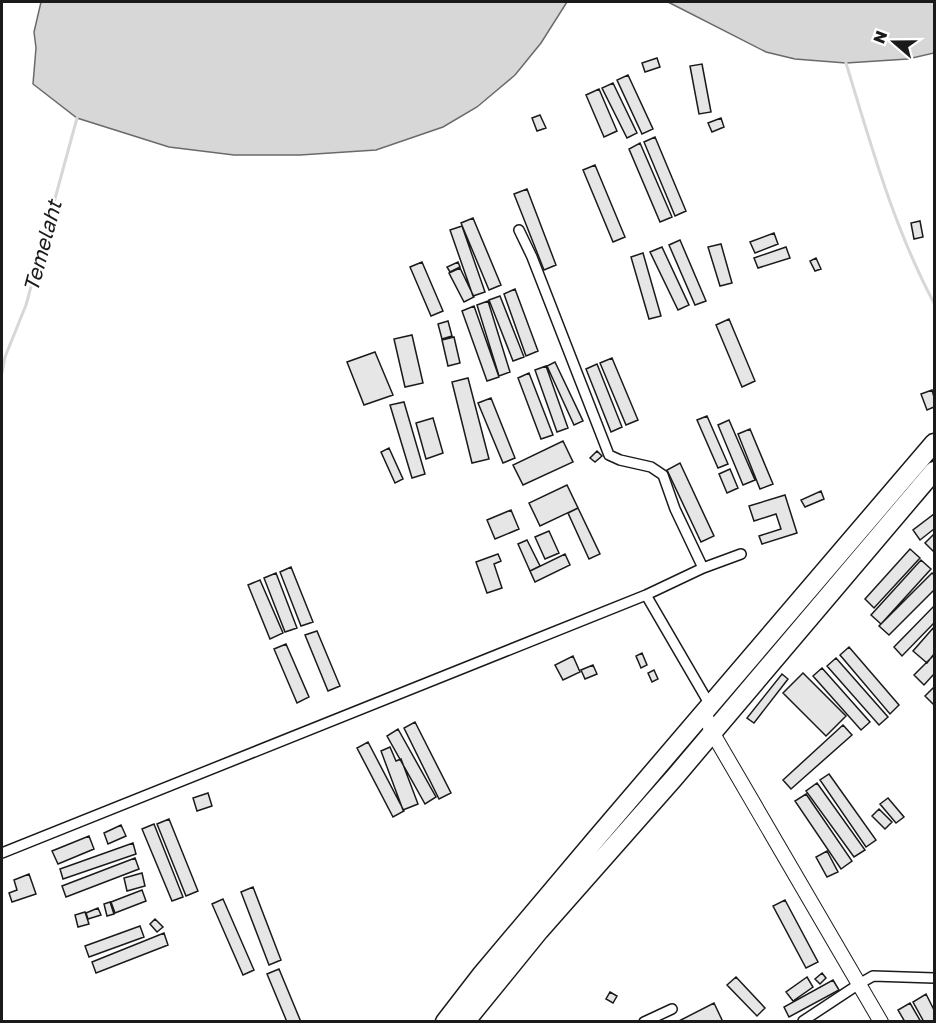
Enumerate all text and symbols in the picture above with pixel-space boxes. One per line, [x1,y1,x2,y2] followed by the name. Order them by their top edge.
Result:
[864,12,924,72] north arrow
[868,28,891,46] text: N
[17,195,67,295] water label: Temelaht

